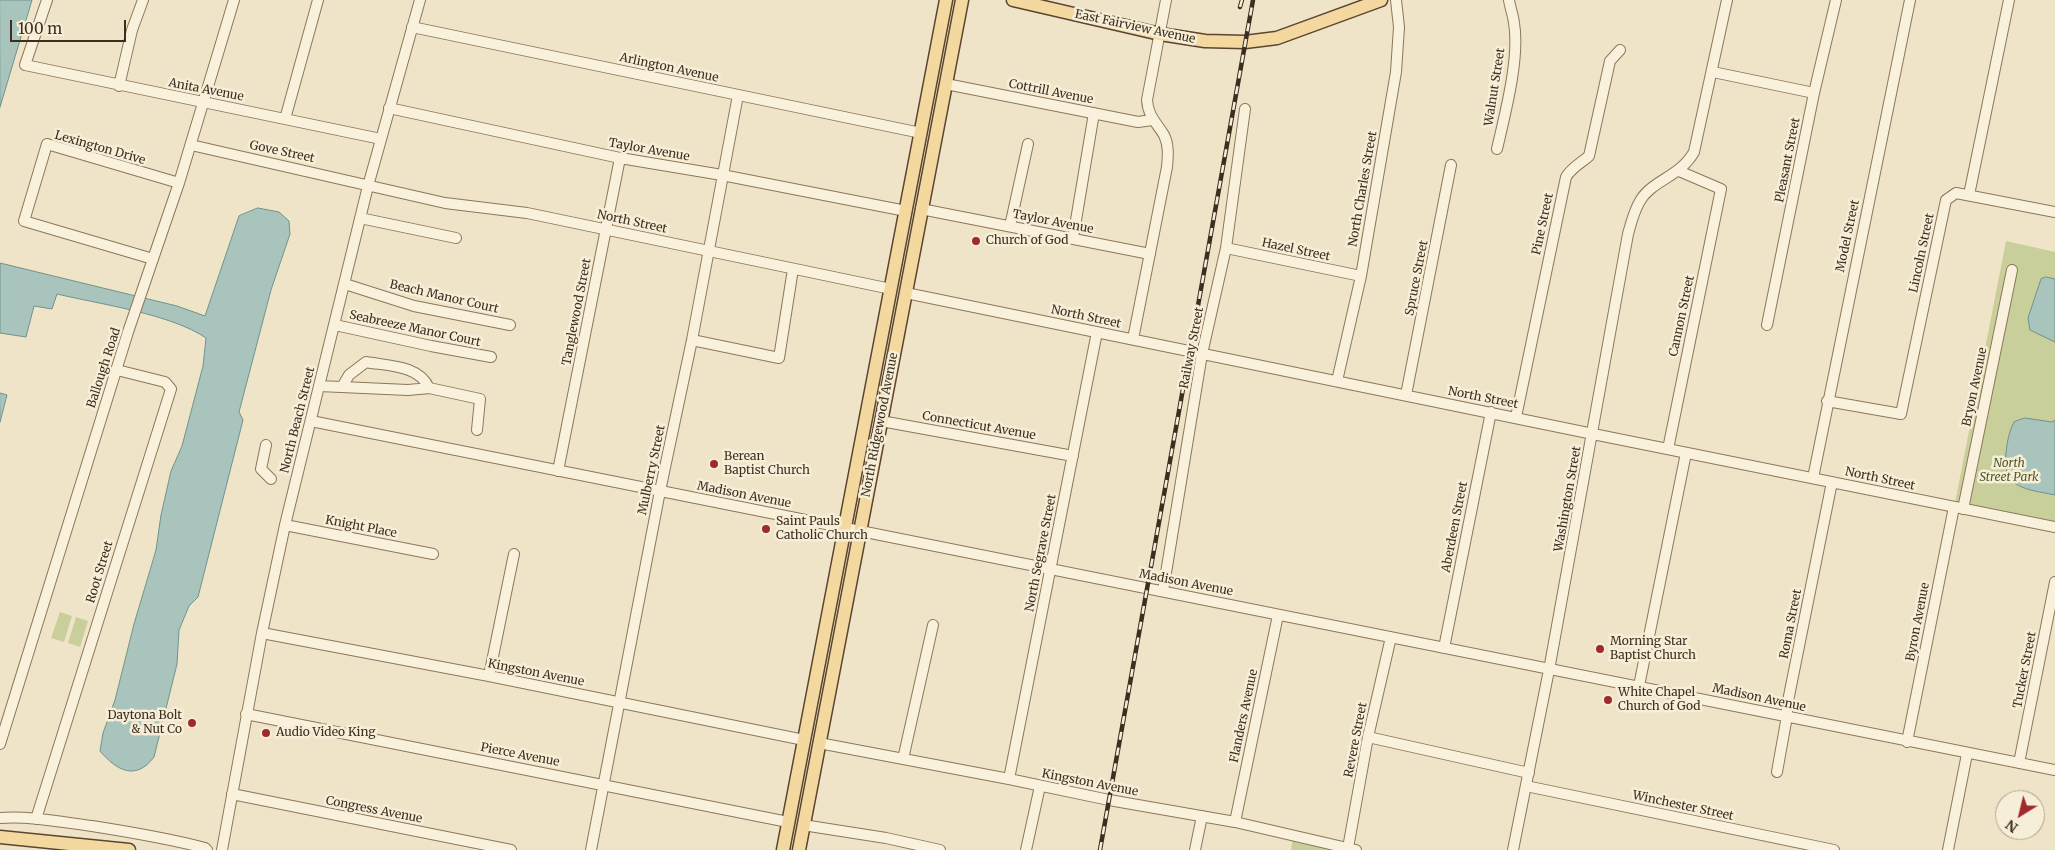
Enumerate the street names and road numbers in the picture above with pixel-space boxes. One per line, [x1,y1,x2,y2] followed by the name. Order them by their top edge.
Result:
[1073,7,1197,47] street label: East Fairview Avenue
[1482,47,1508,127] street label: Walnut Street
[618,50,720,86] street label: Arlington Avenue
[167,76,245,104] street label: Anita Avenue
[1007,77,1095,107] street label: Cottrill Avenue
[1773,116,1803,204] street label: Pleasant Street
[53,128,147,168] street label: Lexington Drive
[1346,130,1380,248] street label: North Charles Street
[607,136,691,164] street label: Taylor Avenue
[248,138,316,166] street label: Gove Street
[1529,192,1557,256] street label: Pine Street
[1833,199,1863,273] street label: Model Street
[1011,207,1095,237] street label: Taylor Avenue
[596,208,668,236] street label: North Street
[1907,212,1937,294] street label: Lincoln Street
[1260,236,1332,264] street label: Hazel Street
[1403,239,1431,317] street label: Spruce Street
[560,257,594,367] street label: Tanglewood Street
[1666,274,1698,358] street label: Cannon Street
[388,277,500,317] street label: Beach Manor Court
[1050,303,1122,331] street label: North Street
[1177,306,1207,390] street label: Railway Street
[348,308,482,350] street label: Seabreeze Manor Court
[84,326,124,410] street label: Ballough Road
[1960,346,1990,428] street label: Bryon Avenue
[859,352,901,498] street label: North Ridgewood Avenue
[278,365,318,475] street label: North Beach Street
[1447,384,1519,412] street label: North Street
[921,409,1037,443] street label: Connecticut Avenue
[635,424,669,516] street label: Mulberry Street
[1552,445,1584,553] street label: Washington Street
[1844,465,1916,493] street label: North Street
[696,479,792,511] street label: Madison Avenue
[1439,480,1471,574] street label: Aberdeen Street
[1023,493,1059,613] street label: North Segrave Street
[324,513,398,541] street label: Knight Place
[84,539,116,605] street label: Root Street
[1138,567,1234,599] street label: Madison Avenue
[1903,581,1933,663] street label: Byron Avenue
[1777,588,1805,660] street label: Roma Street
[2011,630,2039,710] street label: Tucker Street
[487,657,585,689] street label: Kingston Avenue
[1227,668,1261,764] street label: Flanders Avenue
[1711,681,1807,715] street label: Madison Avenue
[1342,701,1370,779] street label: Revere Street
[479,740,561,770] street label: Pierce Avenue
[1041,767,1139,799] street label: Kingston Avenue
[1631,788,1735,824] street label: Winchester Street
[324,794,424,826] street label: Congress Avenue

